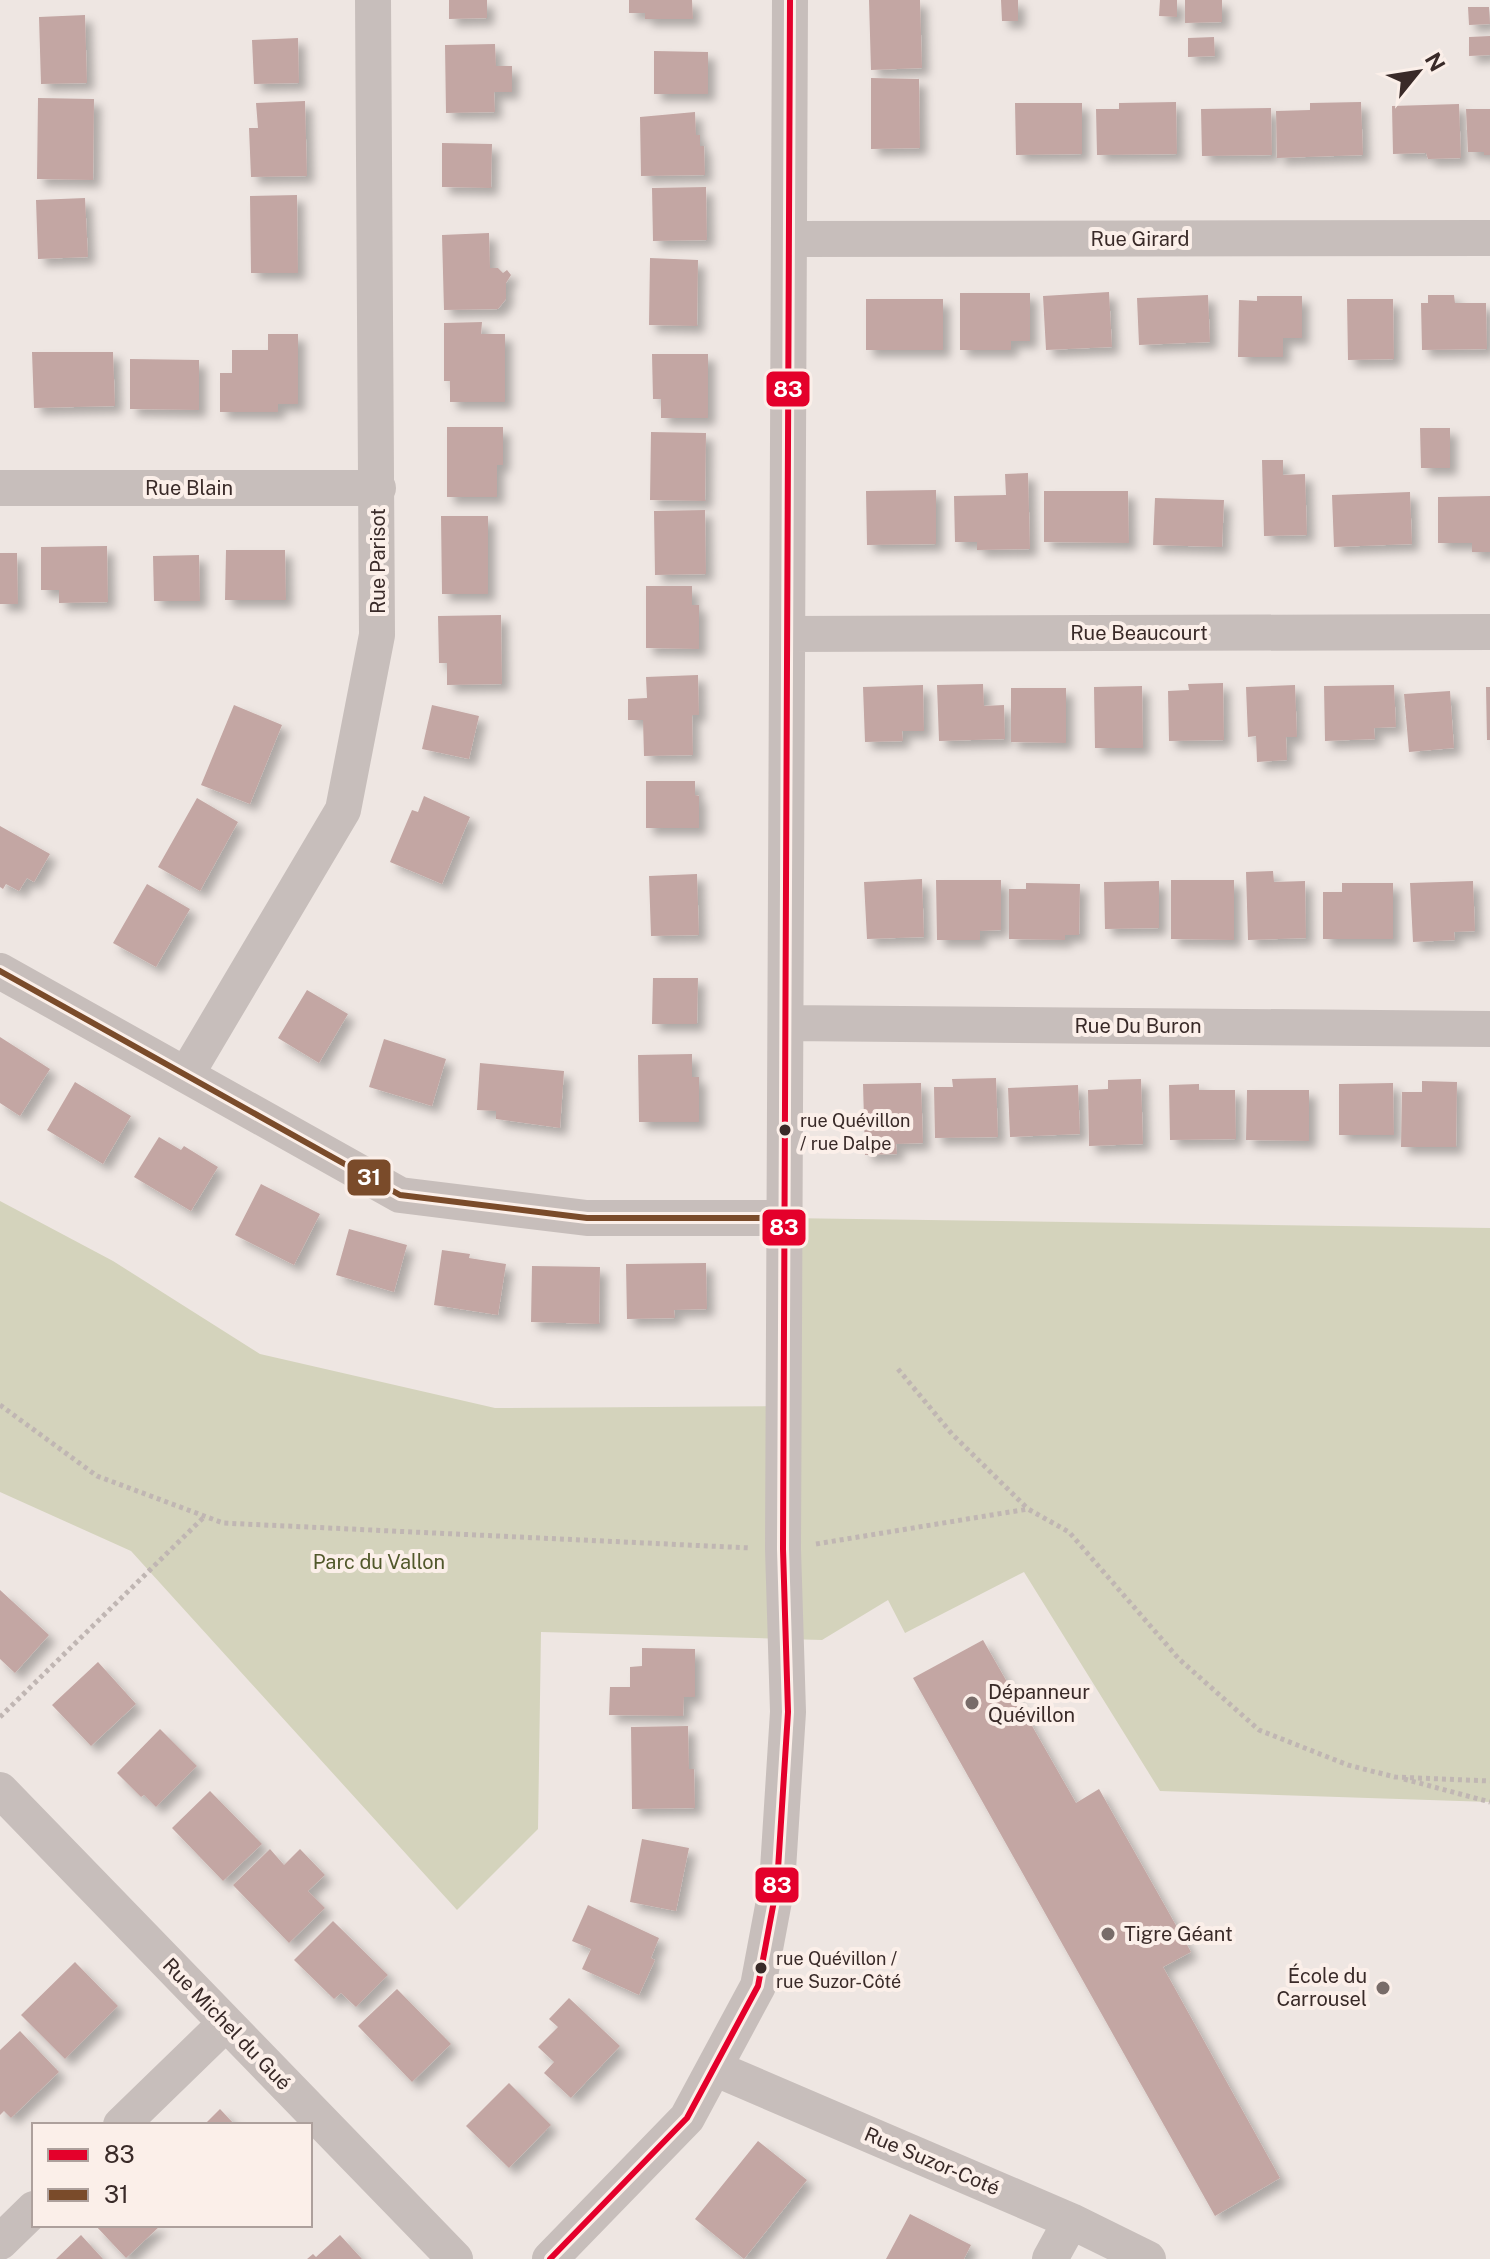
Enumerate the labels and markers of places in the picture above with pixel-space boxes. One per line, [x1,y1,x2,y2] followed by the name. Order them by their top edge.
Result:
[800,1110,910,1154] place label: rue Quévillon / rue Dalpe
[777,1122,793,1138] marker: rue Quévillon / rue Dalpe
[988,1680,1090,1727] place label: Dépanneur Quévillon
[963,1694,981,1712] marker: Dépanneur Quévillon
[1124,1922,1233,1946] place label: Tigre Géant
[1099,1925,1117,1943] marker: Tigre Géant
[776,1948,901,1992] place label: rue Quévillon / rue Suzor-Côté
[753,1960,769,1976] marker: rue Quévillon / rue Suzor-Côté
[1276,1963,1367,2011] place label: École du Carrousel
[1374,1979,1392,1997] marker: École du Carrousel

